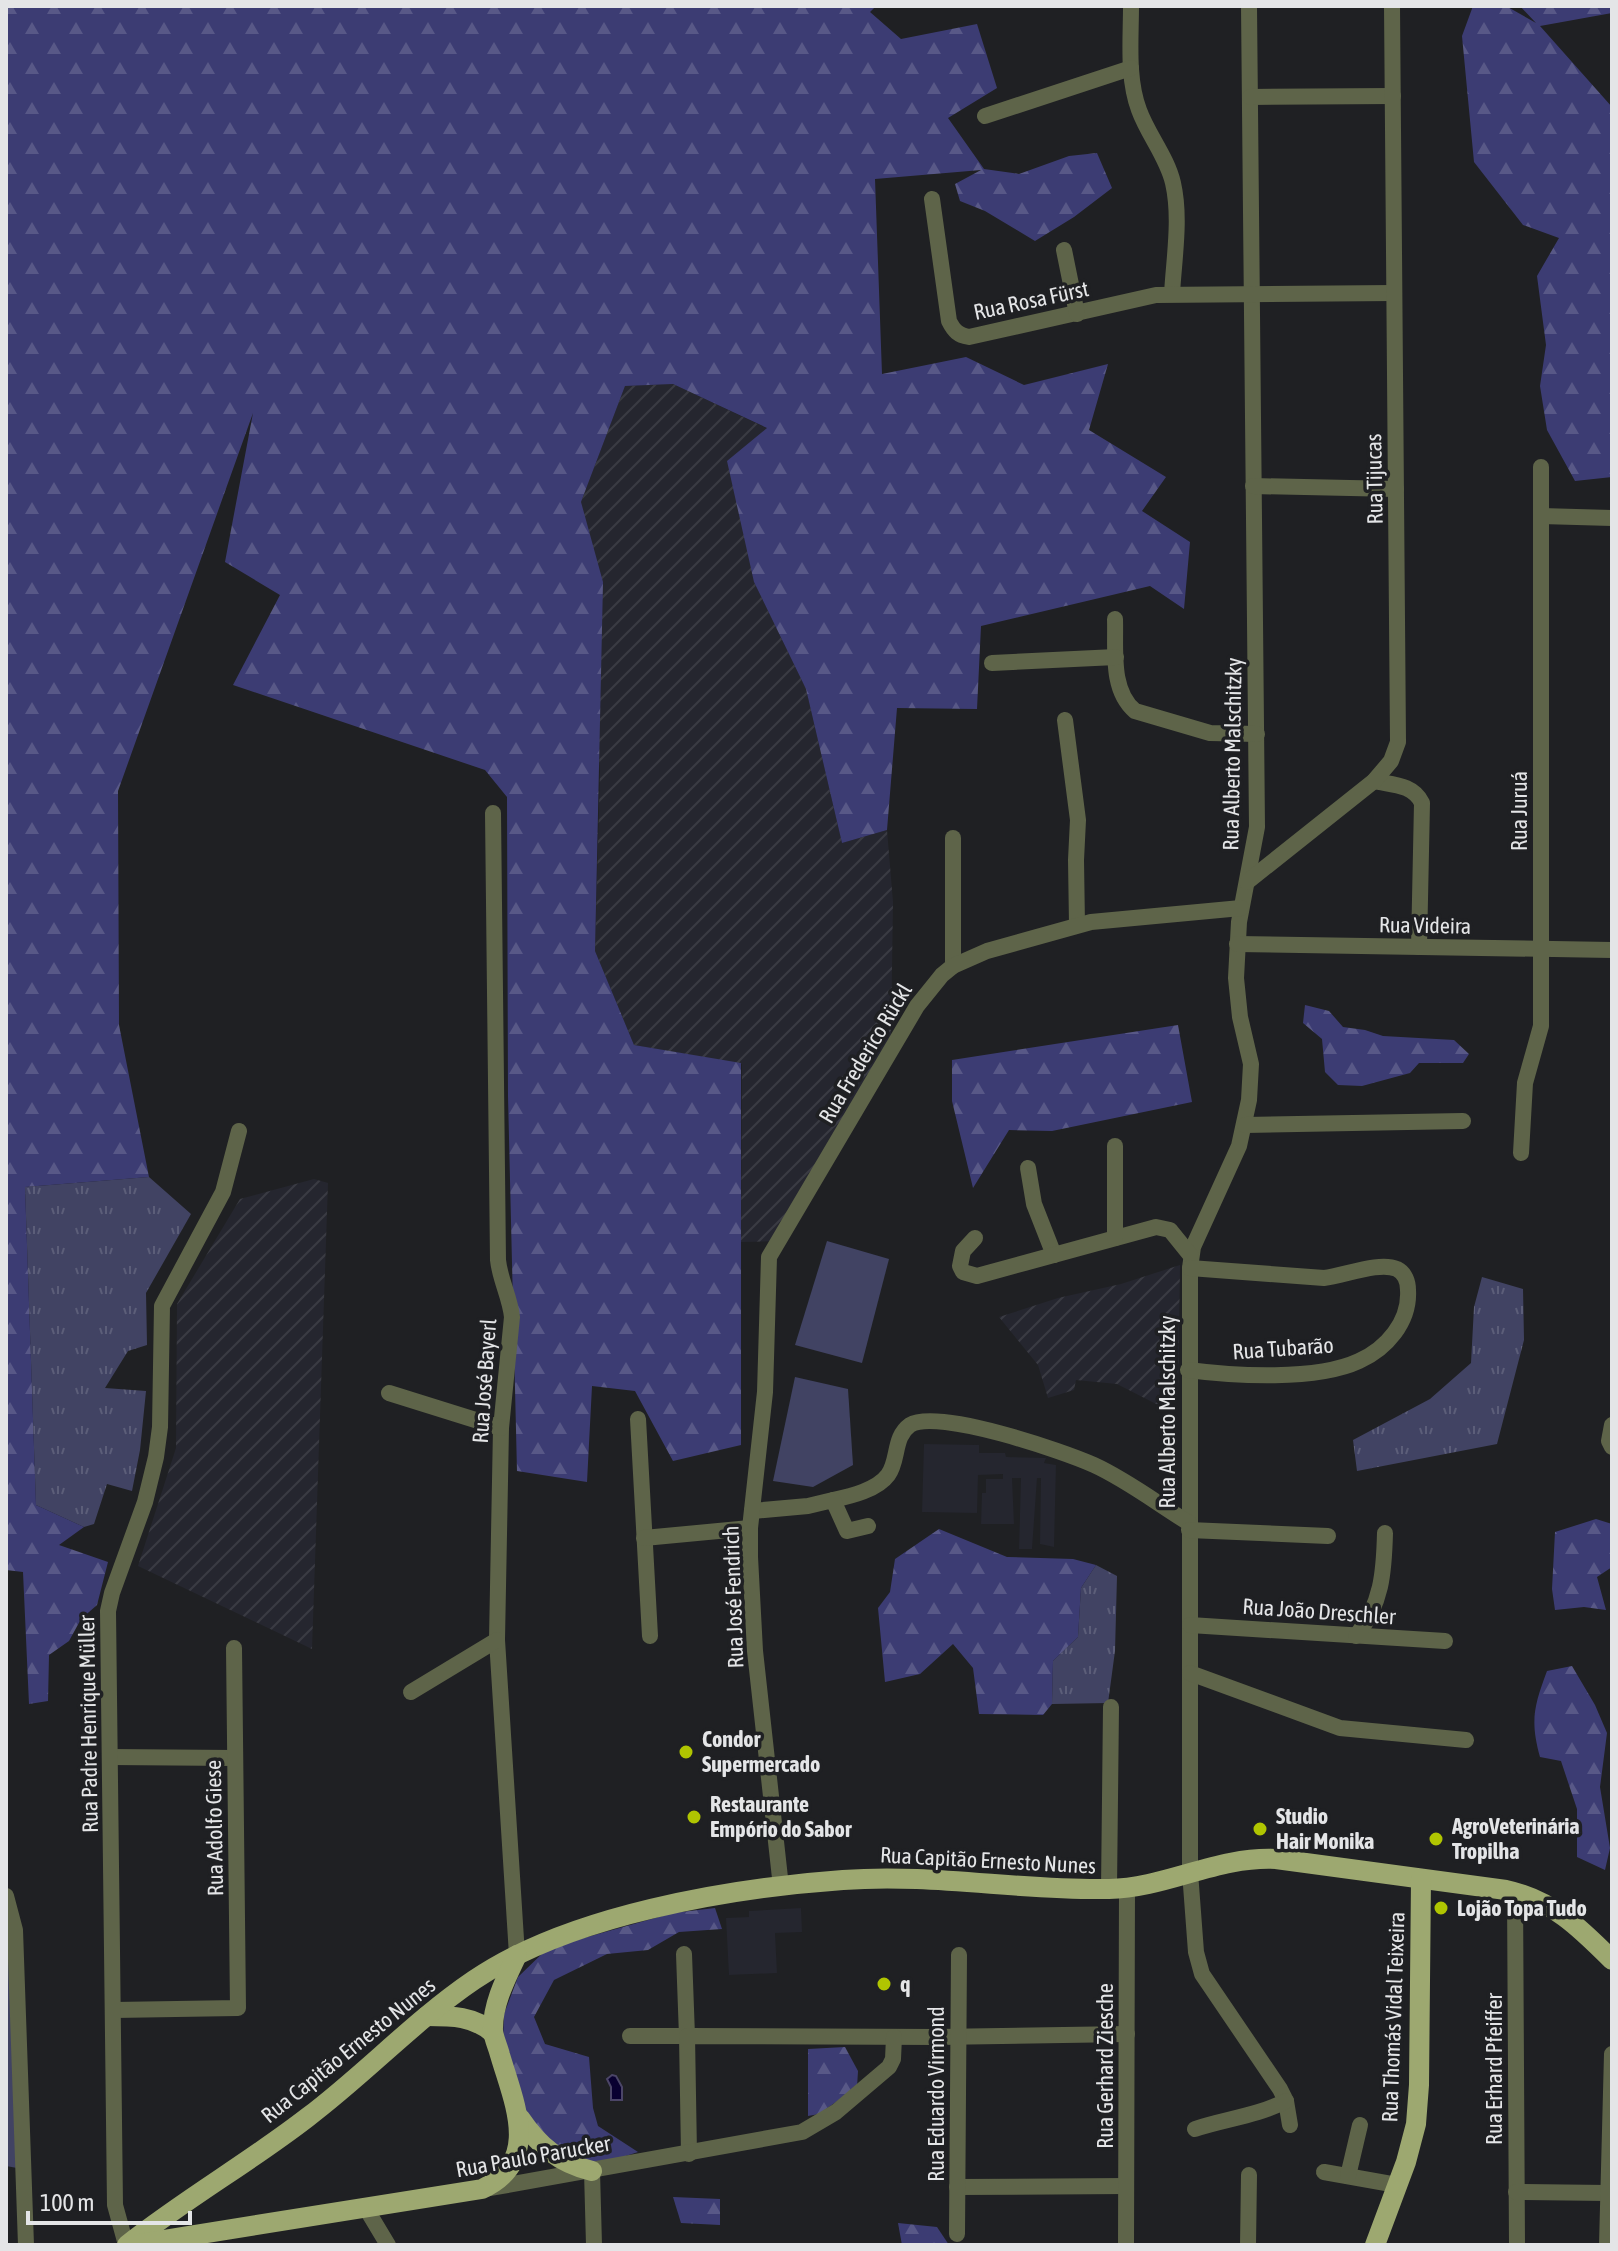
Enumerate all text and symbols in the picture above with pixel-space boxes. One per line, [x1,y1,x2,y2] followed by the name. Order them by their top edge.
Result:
[971,275,1091,325] street label: Rua Rosa Fürst
[1360,433,1388,525] street label: Rua Tijucas
[1217,657,1247,851] street label: Rua Alberto Malschitzky
[1506,771,1532,851] street label: Rua Juruá
[1379,911,1471,939] street label: Rua Videira
[813,978,917,1128] street label: Rua Frederico Rückl
[1154,1315,1180,1509] street label: Rua Alberto Malschitzky
[467,1318,501,1444] street label: Rua José Bayerl
[1232,1331,1334,1365] street label: Rua Tubarão
[718,1525,748,1669] street label: Rua José Fendrich
[1242,1593,1397,1629] street label: Rua João Dreschler
[73,1614,103,1833] street label: Rua Padre Henrique Müller
[702,1726,820,1777] place label: Condor Supermercado
[677,1743,695,1761] marker: Condor Supermercado
[200,1760,228,1896] street label: Rua Adolfo Giese
[710,1791,852,1842] place label: Restaurante Empório do Sabor
[1276,1803,1374,1854] place label: Studio Hair Monika
[685,1808,703,1826] marker: Restaurante Empório do Sabor
[1451,1813,1580,1864] place label: AgroVeterinária Tropilha
[1251,1820,1269,1838] marker: Studio Hair Monika
[1427,1830,1445,1848] marker: AgroVeterinária Tropilha
[879,1841,1097,1879] street label: Rua Capitão Ernesto Nunes
[1457,1895,1587,1921] place label: Lojão Topa Tudo
[1432,1899,1450,1917] marker: Lojão Topa Tudo
[1376,1911,1410,2123] street label: Rua Thomás Vidal Teixeira
[900,1971,910,1997] place label: q
[256,1972,440,2128] street label: Rua Capitão Ernesto Nunes
[875,1975,893,1993] marker: q
[1092,1983,1118,2149] street label: Rua Gerhard Ziesche
[1481,1993,1507,2145] street label: Rua Erhard Pfeiffer
[923,2006,949,2182] street label: Rua Eduardo Virmond
[454,2130,613,2182] street label: Rua Paulo Parucker
[28,2175,190,2225] scale bar
[40,2189,94,2216] text: 100 m

